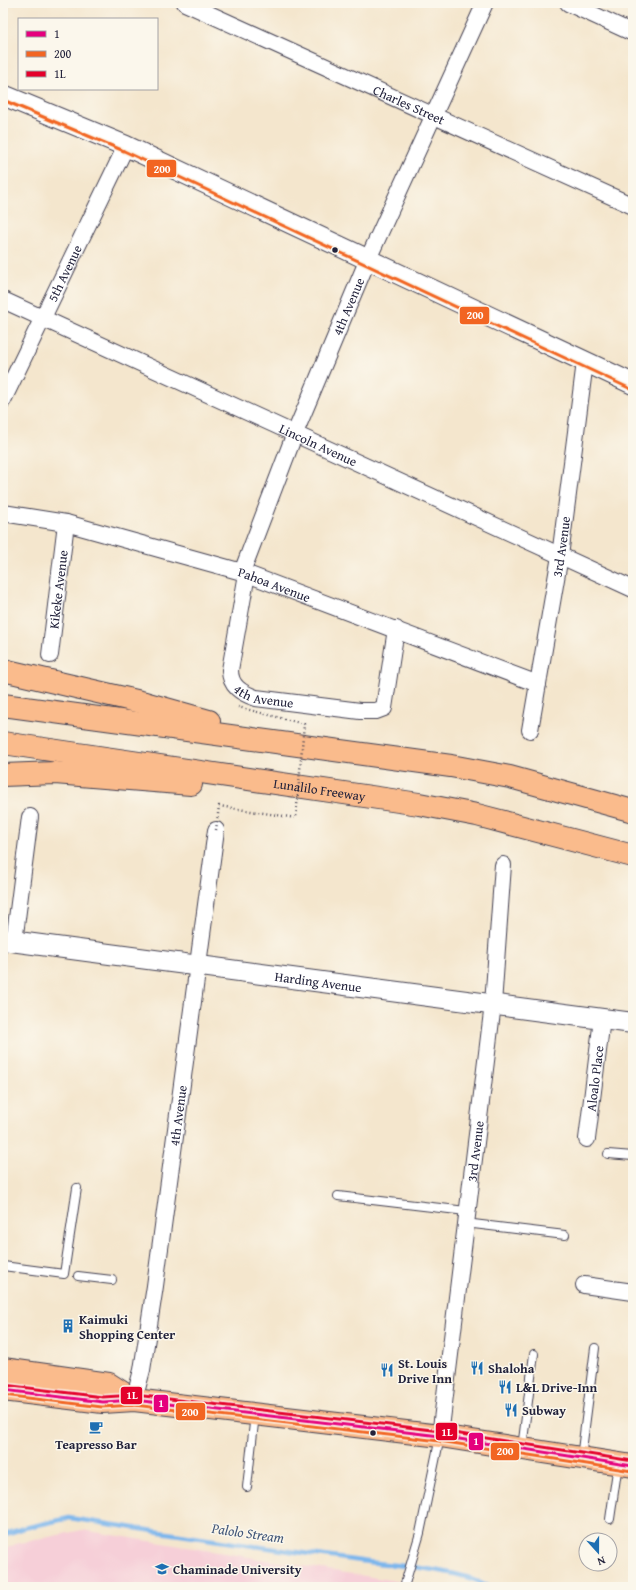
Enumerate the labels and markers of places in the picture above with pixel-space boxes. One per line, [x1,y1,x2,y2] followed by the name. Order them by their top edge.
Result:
[330,245,340,255] unlabelled marker
[79,1310,175,1344] place label: Kaimuki Shopping Center
[60,1318,76,1334] building icon: Kaimuki Shopping Center
[398,1354,452,1388] place label: St. Louis Drive Inn
[488,1359,535,1378] place label: Shaloha
[469,1360,485,1376] restaurant icon: Shaloha
[379,1362,395,1378] restaurant icon: St. Louis Drive Inn
[516,1378,597,1397] place label: L&L Drive-Inn
[497,1379,513,1395] restaurant icon: L&L Drive-Inn
[522,1401,566,1420] place label: Subway
[503,1402,519,1418] restaurant icon: Subway
[88,1419,104,1435] cafe icon: Teapresso Bar
[368,1428,378,1438] unlabelled marker
[55,1435,137,1454] place label: Teapresso Bar
[173,1560,302,1579] place label: Chaminade University
[154,1561,170,1577] school or university icon: Chaminade University

